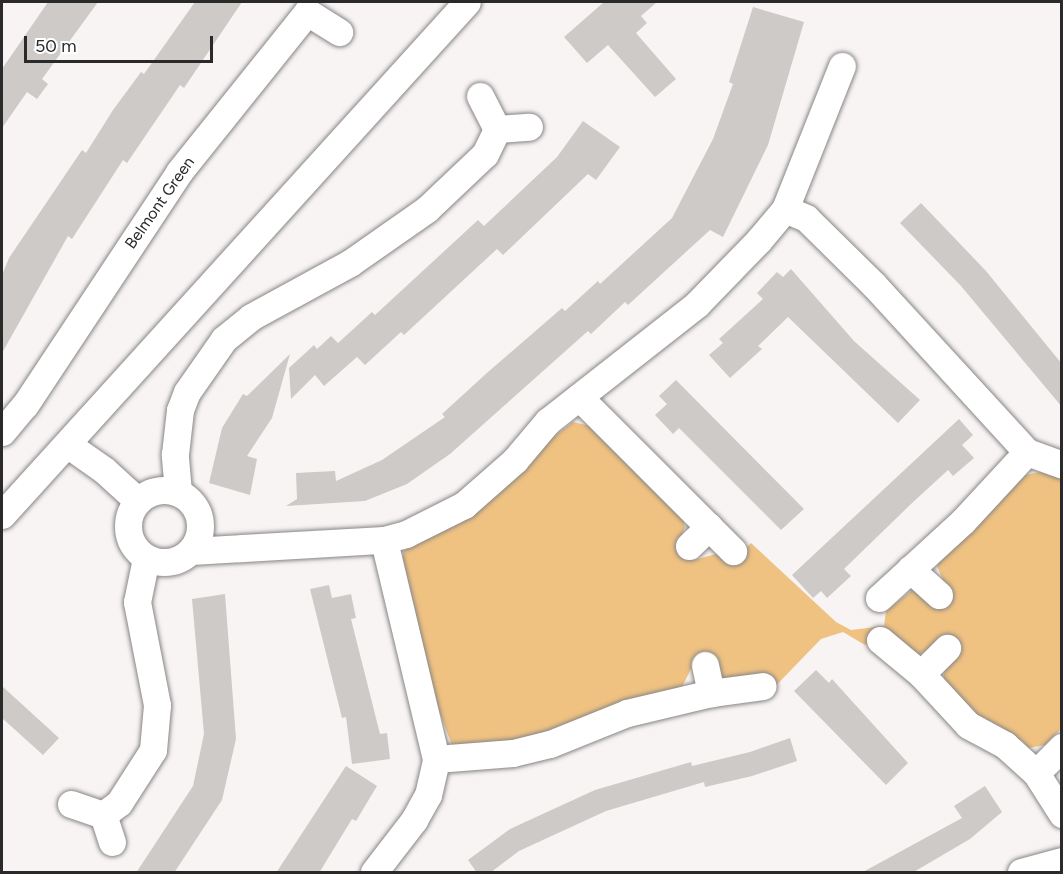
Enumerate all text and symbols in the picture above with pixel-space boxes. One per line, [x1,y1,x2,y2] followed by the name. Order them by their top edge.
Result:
[27,24,216,62] scale bar
[35,35,77,57] text: 50 m
[121,153,199,253] street label: Belmont Green

